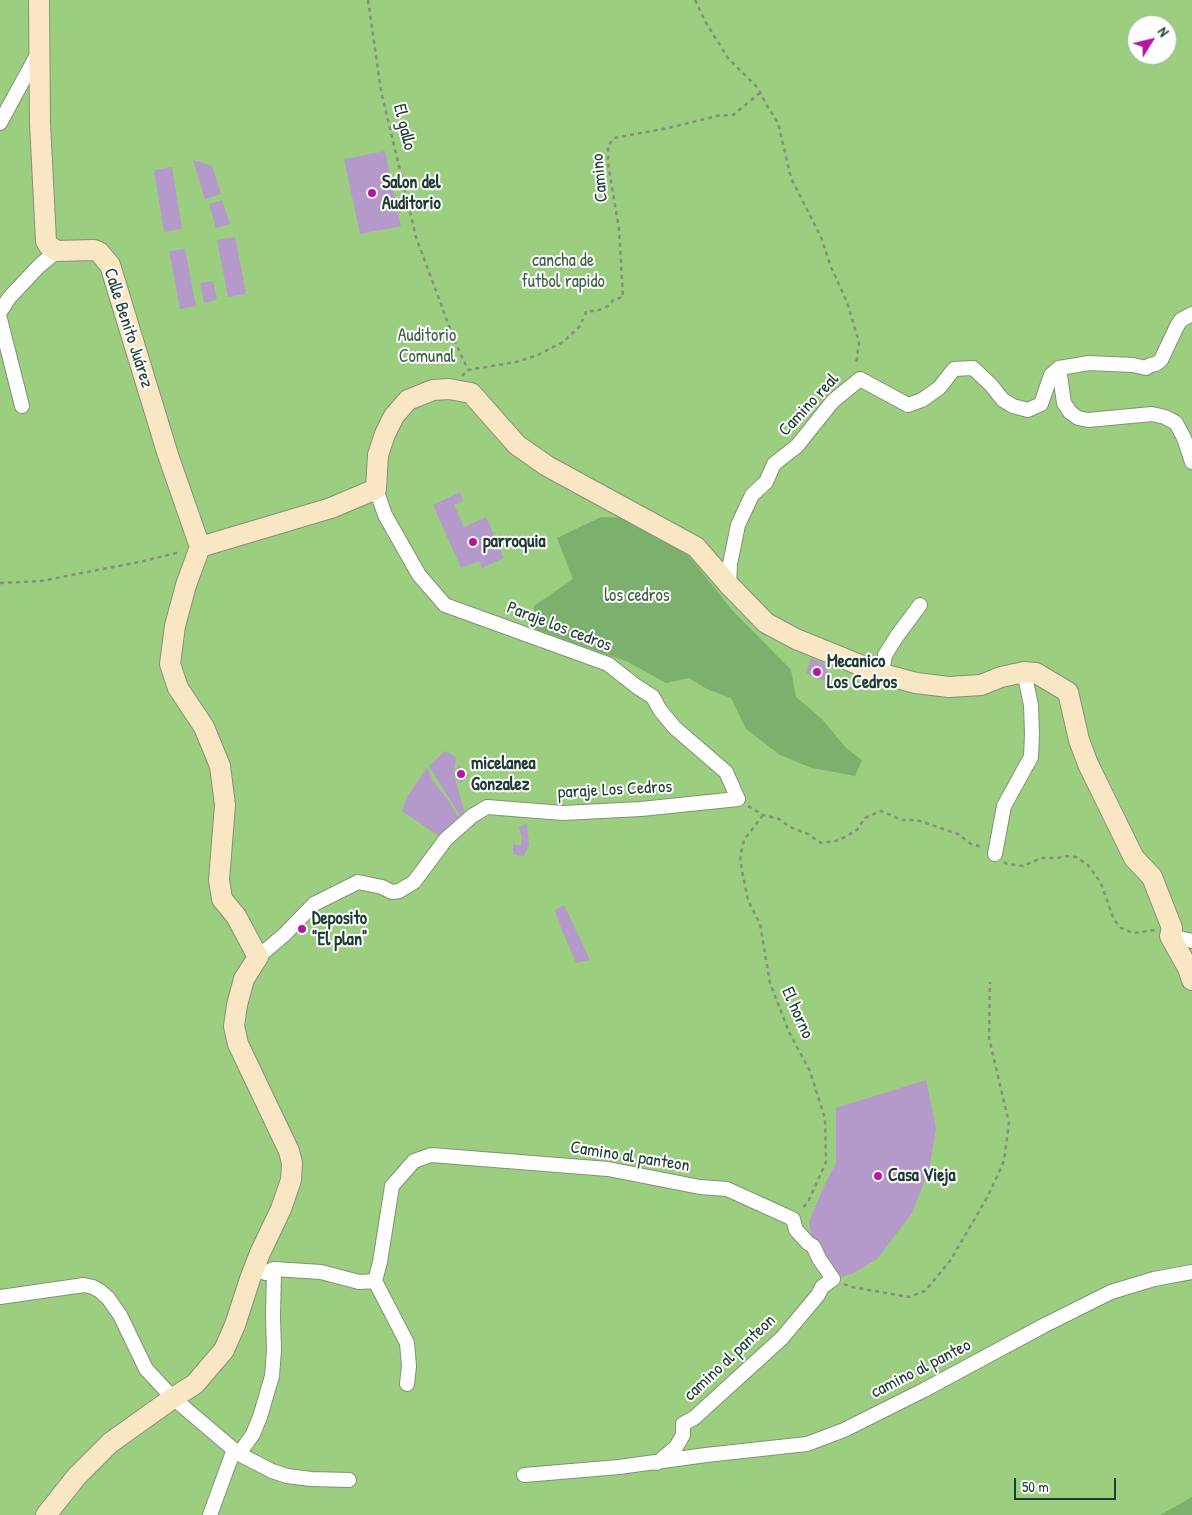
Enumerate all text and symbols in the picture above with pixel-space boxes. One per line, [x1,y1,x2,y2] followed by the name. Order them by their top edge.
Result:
[1127,15,1177,65] north arrow
[1154,23,1174,40] text: N
[388,102,420,152] street label: El gallo
[587,153,613,203] street label: Camino
[382,172,441,214] place label: Salon del Auditorio
[366,187,378,199] marker: Salon del Auditorio
[521,250,605,292] park label: cancha de futbol rapido
[98,265,158,391] street label: Calle Benito Juárez
[398,325,456,368] park label: Auditorio Comunal
[774,369,844,441] street label: Camino real
[483,531,545,553] place label: parroquia
[467,536,479,548] marker: parroquia
[604,585,670,607] park label: los cedros
[503,597,615,657] street label: Paraje los cedros
[827,651,897,694] place label: Mecanico Los Cedros
[811,666,823,678] marker: Mecanico Los Cedros
[471,753,536,796] place label: micelanea Gonzalez
[455,768,467,780] marker: micelanea Gonzalez
[557,776,673,804] street label: paraje Los Cedros
[312,908,367,951] place label: Deposito "El plan"
[296,923,308,935] marker: Deposito "El plan"
[776,984,818,1042] street label: El horno
[569,1137,691,1177] street label: Camino al panteon
[888,1165,956,1187] place label: Casa Vieja
[872,1170,884,1182] marker: Casa Vieja
[680,1310,780,1406] street label: camino al panteon
[867,1335,975,1403] street label: camino al panteo
[1017,1468,1120,1500] scale bar
[1022,1476,1049,1497] text: 50 m

